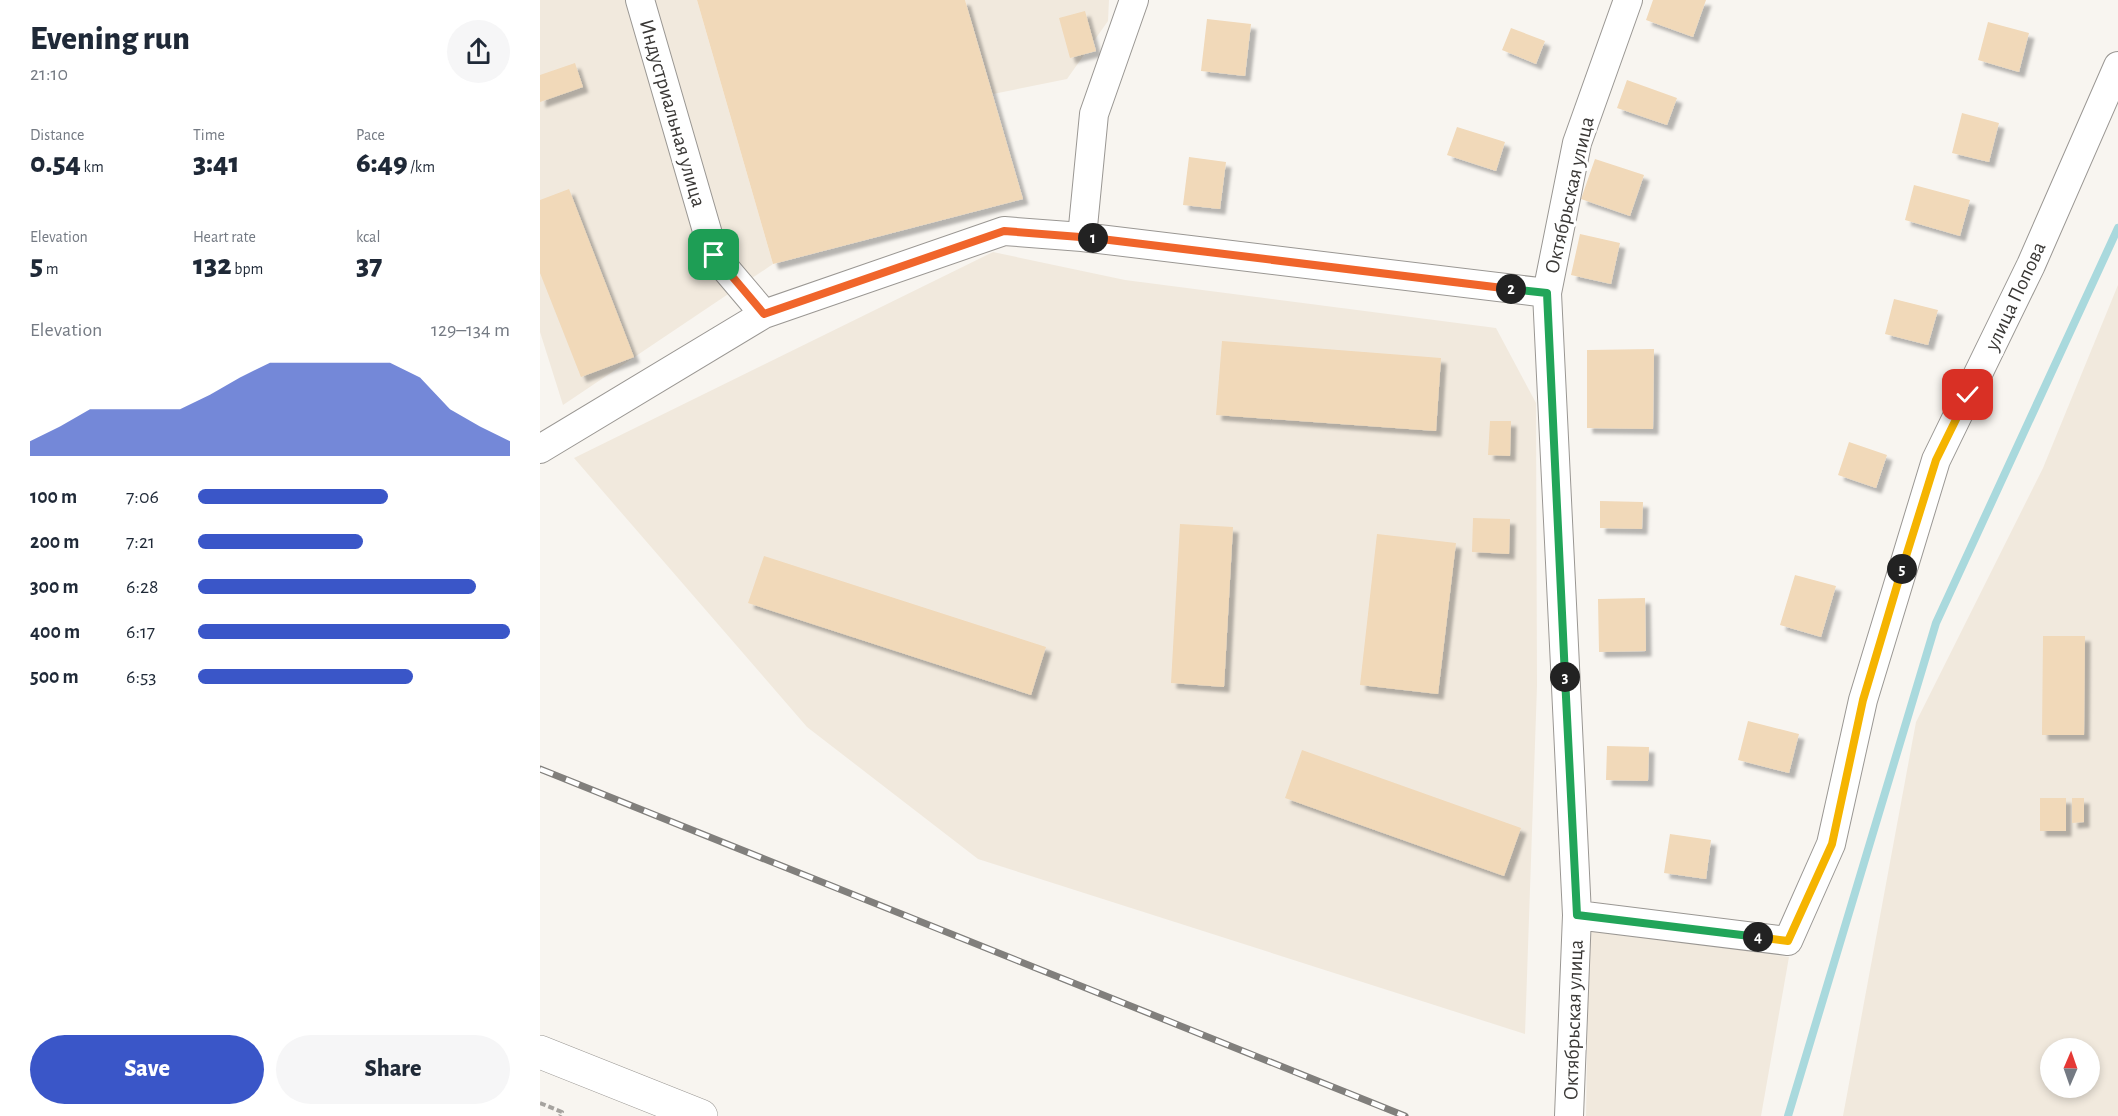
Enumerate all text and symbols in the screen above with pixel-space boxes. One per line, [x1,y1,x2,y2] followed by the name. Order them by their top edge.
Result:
[636,17,710,210] street label: Индустриальная улица
[447,20,510,83] button: share
[30,23,190,56] text: Evening run
[30,64,68,84] text: 21:10
[1541,114,1598,276] street label: Октябрьская улица
[30,127,84,143] text: Distance
[193,127,225,143] text: Time
[356,127,385,143] text: Pace
[30,148,81,178] text: 0.54
[193,148,240,178] text: 3:41
[356,148,408,178] text: 6:49
[81,159,104,175] text: km
[408,159,435,175] text: /km
[1078,223,1108,253] pin: 1
[30,229,88,245] text: Elevation
[193,229,256,245] text: Heart rate
[356,229,380,245] text: kcal
[688,229,739,280] pin
[1090,230,1096,246] text: 1
[697,238,730,271] icon: arrive
[1981,238,2050,355] street label: улица Попова
[30,250,43,280] text: 5
[193,250,232,280] text: 132
[356,250,382,280] text: 37
[43,261,59,277] text: m
[232,261,263,277] text: bpm
[1496,274,1526,304] pin: 2
[1507,281,1515,297] text: 2
[30,320,102,340] text: Elevation
[431,320,510,340] text: 129–134 m
[1942,369,1993,420] pin
[1951,378,1984,411] icon: check
[30,487,77,507] text: 100 m
[126,487,159,507] text: 7:06
[30,532,79,552] text: 200 m
[126,532,155,552] text: 7:21
[1887,554,1917,584] pin: 5
[1899,561,1905,577] text: 5
[30,577,79,597] text: 300 m
[126,577,159,597] text: 6:28
[30,622,80,642] text: 400 m
[126,622,155,642] text: 6:17
[1550,662,1580,692] pin: 3
[30,667,79,687] text: 500 m
[126,667,157,687] text: 6:53
[1562,669,1568,685] text: 3
[1743,922,1773,952] pin: 4
[1754,929,1762,945] text: 4
[1560,939,1587,1101] street label: Октябрьская улица
[30,1035,264,1104] button: Save
[276,1035,510,1104] button: Share
[2040,1038,2100,1098] north arrow
[2040,1038,2100,1098] map controls

